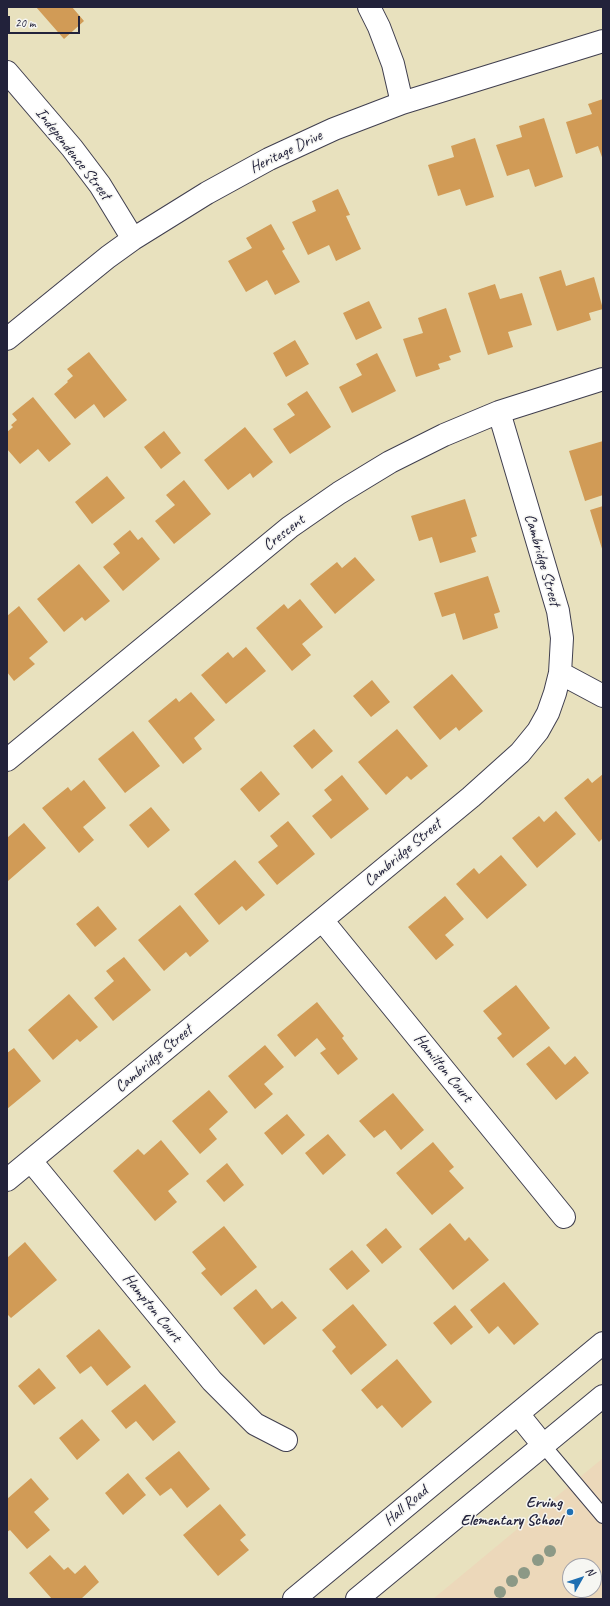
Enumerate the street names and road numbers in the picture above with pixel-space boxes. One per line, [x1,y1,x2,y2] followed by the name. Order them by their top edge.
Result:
[31,104,115,204] street label: Independence Street
[247,126,325,178] street label: Heritage Drive
[259,511,309,555] street label: Crescent
[520,512,564,608] street label: Cambridge Street
[360,815,446,891] street label: Cambridge Street
[111,1021,197,1097] street label: Cambridge Street
[409,1030,477,1106] street label: Hamilton Court
[118,1270,186,1346] street label: Hampton Court
[380,1482,432,1530] street label: Hall Road

